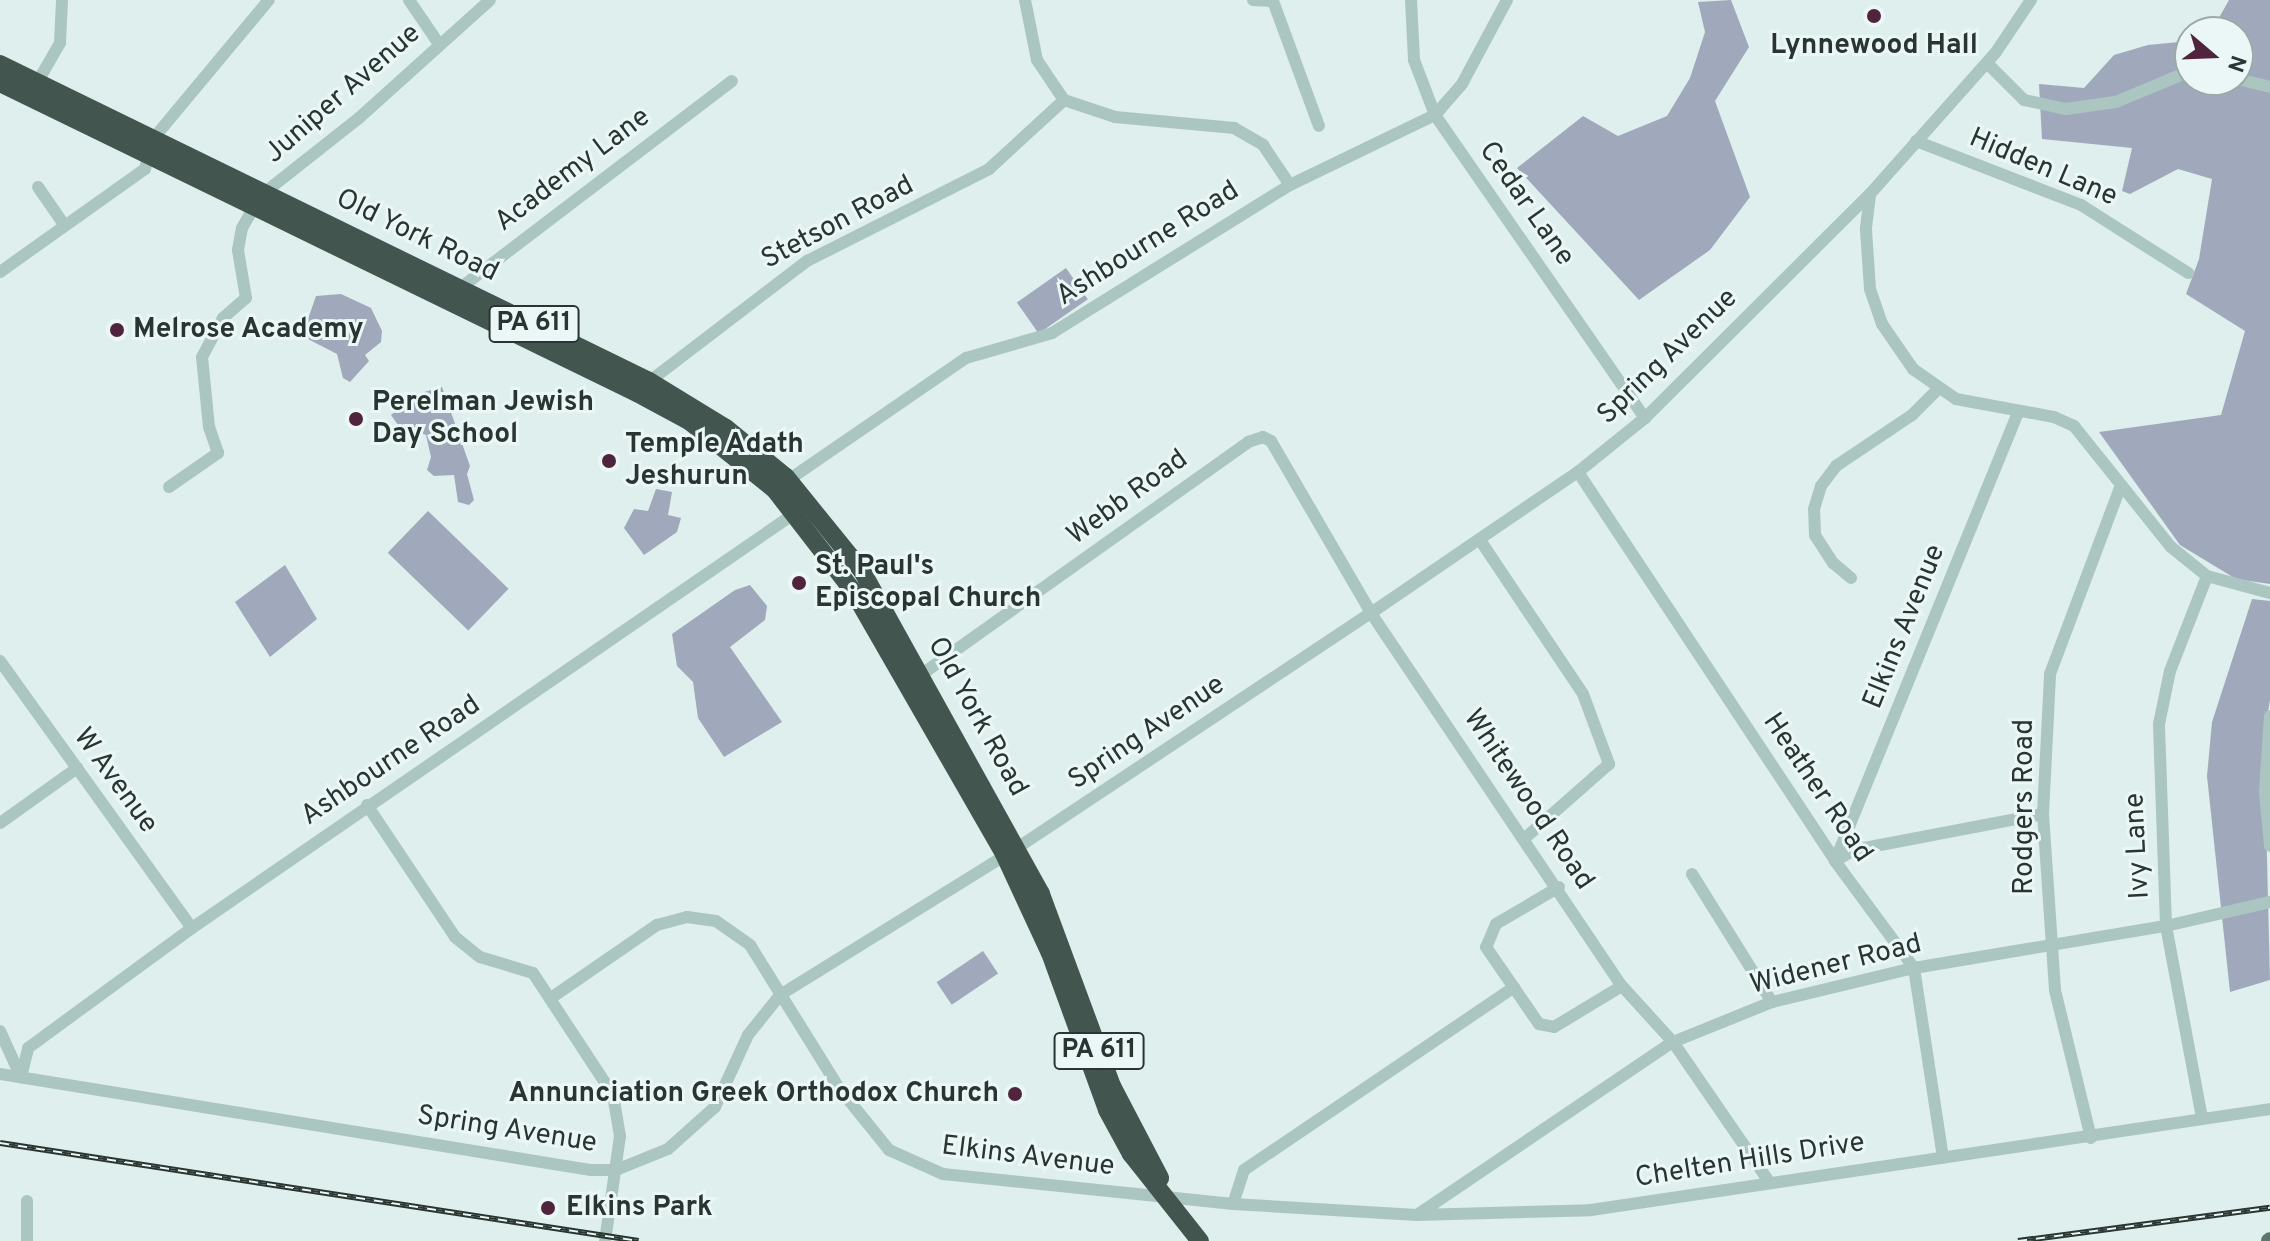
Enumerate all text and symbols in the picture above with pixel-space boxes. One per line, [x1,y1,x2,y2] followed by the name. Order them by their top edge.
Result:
[1865,7,1883,25] marker: Lynnewood Hall
[2174,16,2254,96] north arrow
[258,17,428,171] street label: Juniper Avenue
[1770,29,1978,63] place label: Lynnewood Hall
[2220,51,2251,75] text: N
[489,101,657,239] street label: Academy Lane
[1964,122,2122,214] street label: Hidden Lane
[1471,135,1581,273] street label: Cedar Lane
[756,169,920,277] street label: Stetson Road
[1051,174,1245,314] street label: Ashbourne Road
[330,182,504,290] street label: Old York Road
[1591,282,1745,432] street label: Spring Avenue
[488,302,580,346] road number: PA 611
[133,313,365,347] place label: Melrose Academy
[108,321,126,339] marker: Melrose Academy
[372,386,594,452] place label: Perelman Jewish Day School
[347,410,365,428] marker: Perelman Jewish Day School
[625,428,805,494] place label: Temple Adath Jeshurun
[1061,443,1195,553] street label: Webb Road
[600,452,618,470] marker: Temple Adath Jeshurun
[1857,540,1953,714] street label: Elkins Avenue
[815,550,1041,616] place label: St. Paul's Episcopal Church
[790,574,808,592] marker: St. Paul's Episcopal Church
[919,631,1035,803] street label: Old York Road
[1062,668,1232,798] street label: Spring Avenue
[295,689,487,833] street label: Ashbourne Road
[1455,703,1601,897] street label: Whitewood Road
[1755,707,1879,869] street label: Heather Road
[2008,719,2042,895] street label: Rodgers Road
[65,721,165,841] street label: W Avenue
[2118,792,2158,900] street label: Ivy Lane
[1747,927,1925,1003] street label: Widener Road
[1053,1029,1145,1073] road number: PA 611
[509,1077,999,1111] place label: Annunciation Greek Orthodox Church
[1006,1085,1024,1103] marker: Annunciation Greek Orthodox Church
[414,1099,600,1161] street label: Spring Avenue
[1633,1126,1867,1196] street label: Chelten Hills Drive
[939,1130,1117,1184] street label: Elkins Avenue
[566,1191,713,1225] place label: Elkins Park
[537,1197,559,1219] marker: Elkins Park

